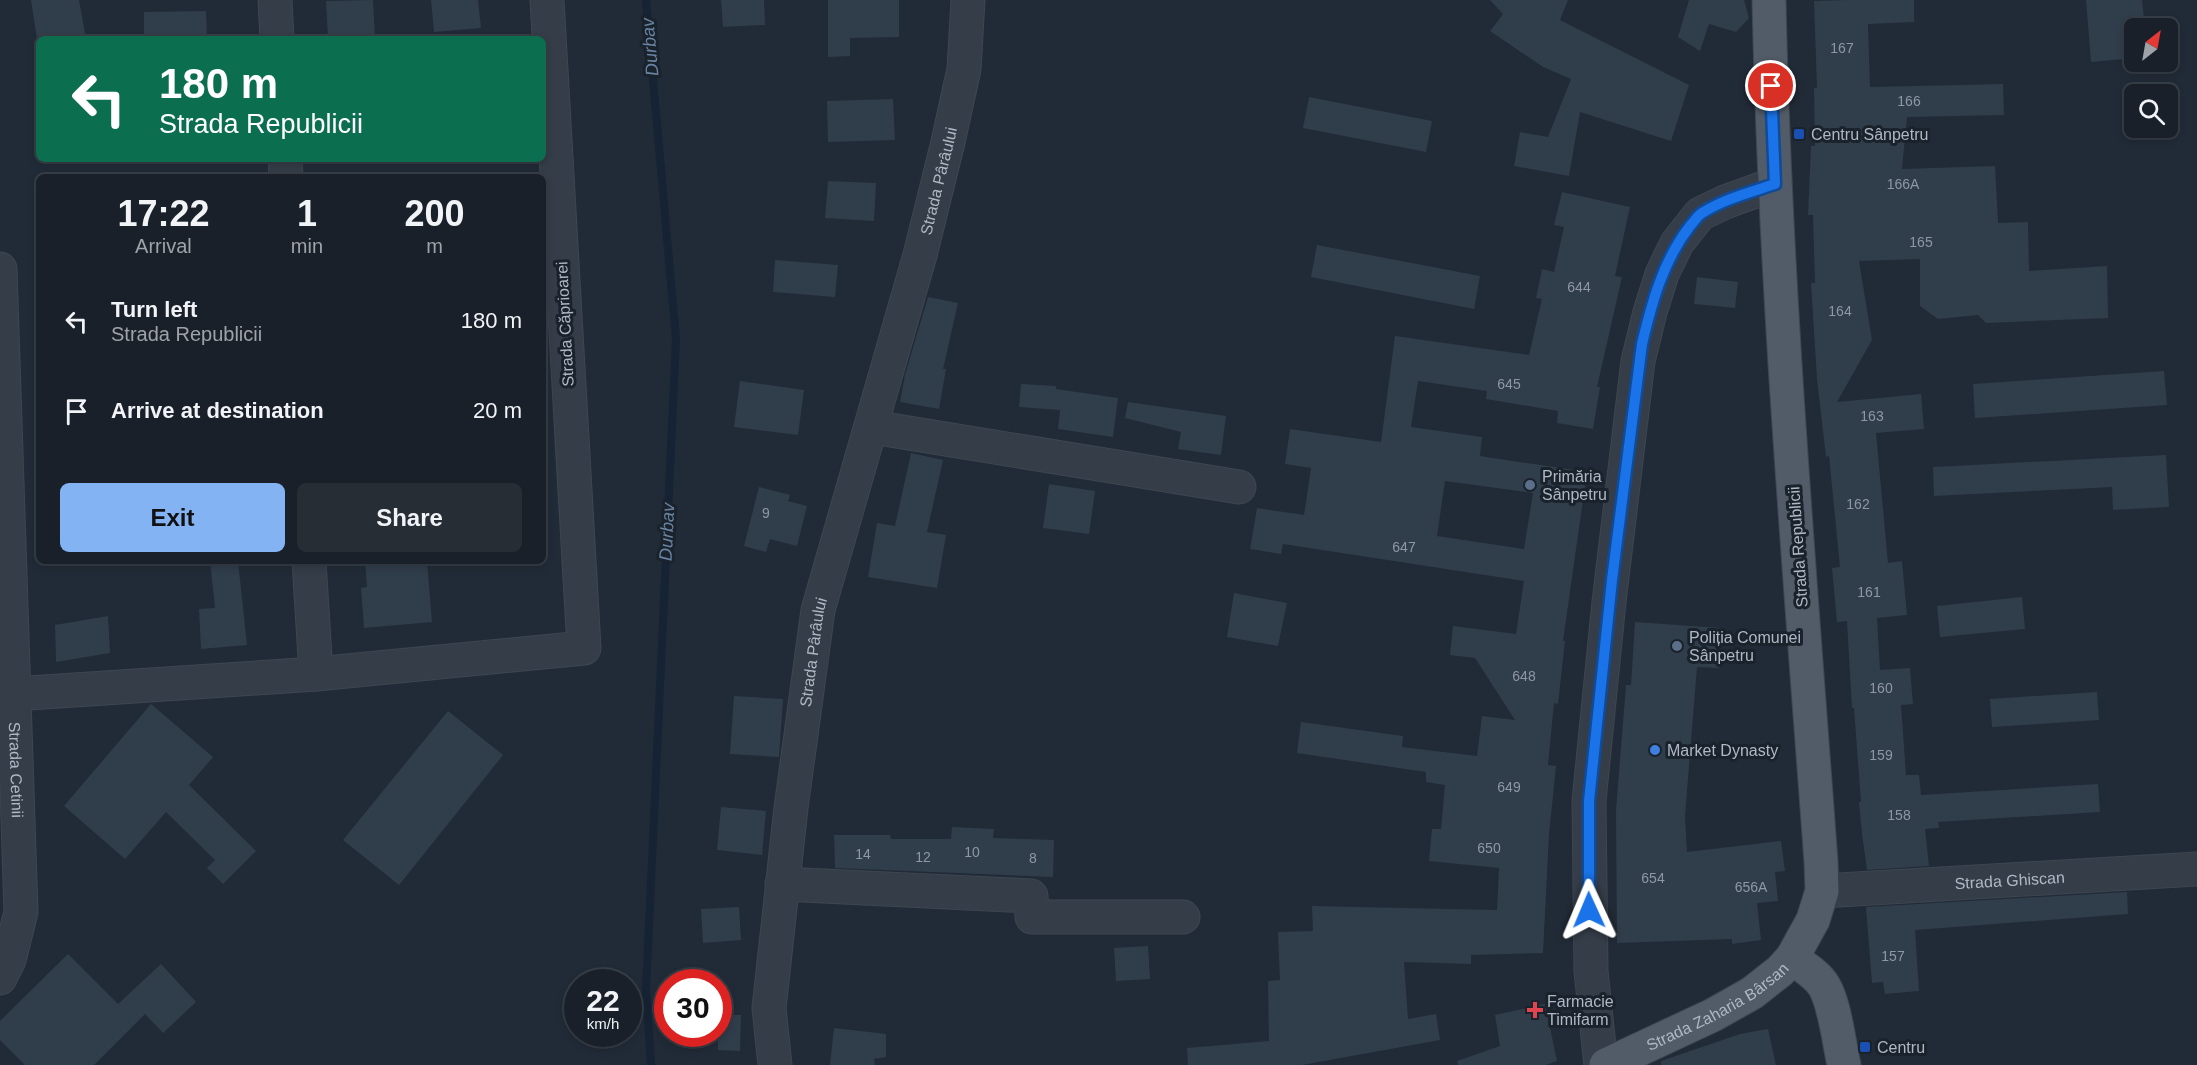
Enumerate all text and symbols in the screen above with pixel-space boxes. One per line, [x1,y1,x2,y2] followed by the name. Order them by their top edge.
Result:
[637,16,662,77] water label: Durbav
[2124,18,2178,72] north arrow
[2124,18,2178,138] map controls
[1830,40,1854,56] house number: 167
[60,60,138,138] icon: left
[159,60,278,107] text: 180 m
[1745,60,1796,111] pin
[1754,69,1787,102] icon: arrive
[2124,84,2178,138] button: search
[1897,93,1921,109] house number: 166
[159,109,363,139] text: Strada Republicii
[917,125,960,237] street label: Strada Pârâului
[1811,126,1928,143] place label: Centru Sânpetru
[1792,127,1806,141] marker: Centru Sânpetru
[1887,176,1920,192] house number: 166A
[117,193,209,234] text: 17:22
[297,193,317,234] text: 1
[404,193,465,234] text: 200
[1909,234,1933,250] house number: 165
[135,235,192,257] text: Arrival
[291,235,323,257] text: min
[426,235,443,257] text: m
[553,261,577,387] street label: Strada Căprioarei
[1567,279,1591,295] house number: 644
[111,297,197,322] text: Turn left
[1828,303,1852,319] house number: 164
[60,305,93,338] icon: left
[461,308,522,333] text: 180 m
[111,323,262,345] text: Strada Republicii
[1497,376,1521,392] house number: 645
[60,395,93,428] icon: arrive
[111,398,324,423] text: Arrive at destination
[473,398,522,423] text: 20 m
[1860,408,1884,424] house number: 163
[1542,468,1607,503] place label: Primăria Sânpetru
[1523,478,1537,492] marker: Primăria Sânpetru
[60,483,285,552] button: Exit
[297,483,522,552] button: Share
[1785,486,1811,608] street label: Strada Republicii
[1846,496,1870,512] house number: 162
[655,502,679,561] water label: Durbav
[762,505,770,521] house number: 9
[1392,539,1416,555] house number: 647
[1857,584,1881,600] house number: 161
[796,595,830,708] street label: Strada Pârâului
[1689,629,1801,664] place label: Poliția Comunei Sânpetru
[1670,639,1684,653] marker: Poliția Comunei Sânpetru
[1512,668,1536,684] house number: 648
[1869,680,1893,696] house number: 160
[6,721,26,818] street label: Strada Cetinii
[1667,742,1778,759] place label: Market Dynasty
[1648,743,1662,757] marker: Market Dynasty
[1869,747,1893,763] house number: 159
[1497,779,1521,795] house number: 649
[1887,807,1911,823] house number: 158
[1477,840,1501,856] house number: 650
[964,844,980,860] house number: 10
[855,846,871,862] house number: 14
[915,849,931,865] house number: 12
[1029,850,1037,866] house number: 8
[1954,868,2065,892] street label: Strada Ghiscan
[1641,870,1665,886] house number: 654
[1557,878,1621,942] position arrow
[1735,879,1768,895] house number: 656A
[1881,948,1905,964] house number: 157
[1644,959,1792,1053] street label: Strada Zaharia Bârsan
[654,969,732,1047] speed limit sign: 30
[586,984,620,1017] text: 22
[1547,993,1614,1028] place label: Farmacie Timifarm
[1528,1003,1542,1017] marker: Farmacie Timifarm
[587,1015,619,1032] text: km/h
[1877,1039,1925,1056] place label: Centru
[1858,1040,1872,1054] marker: Centru

